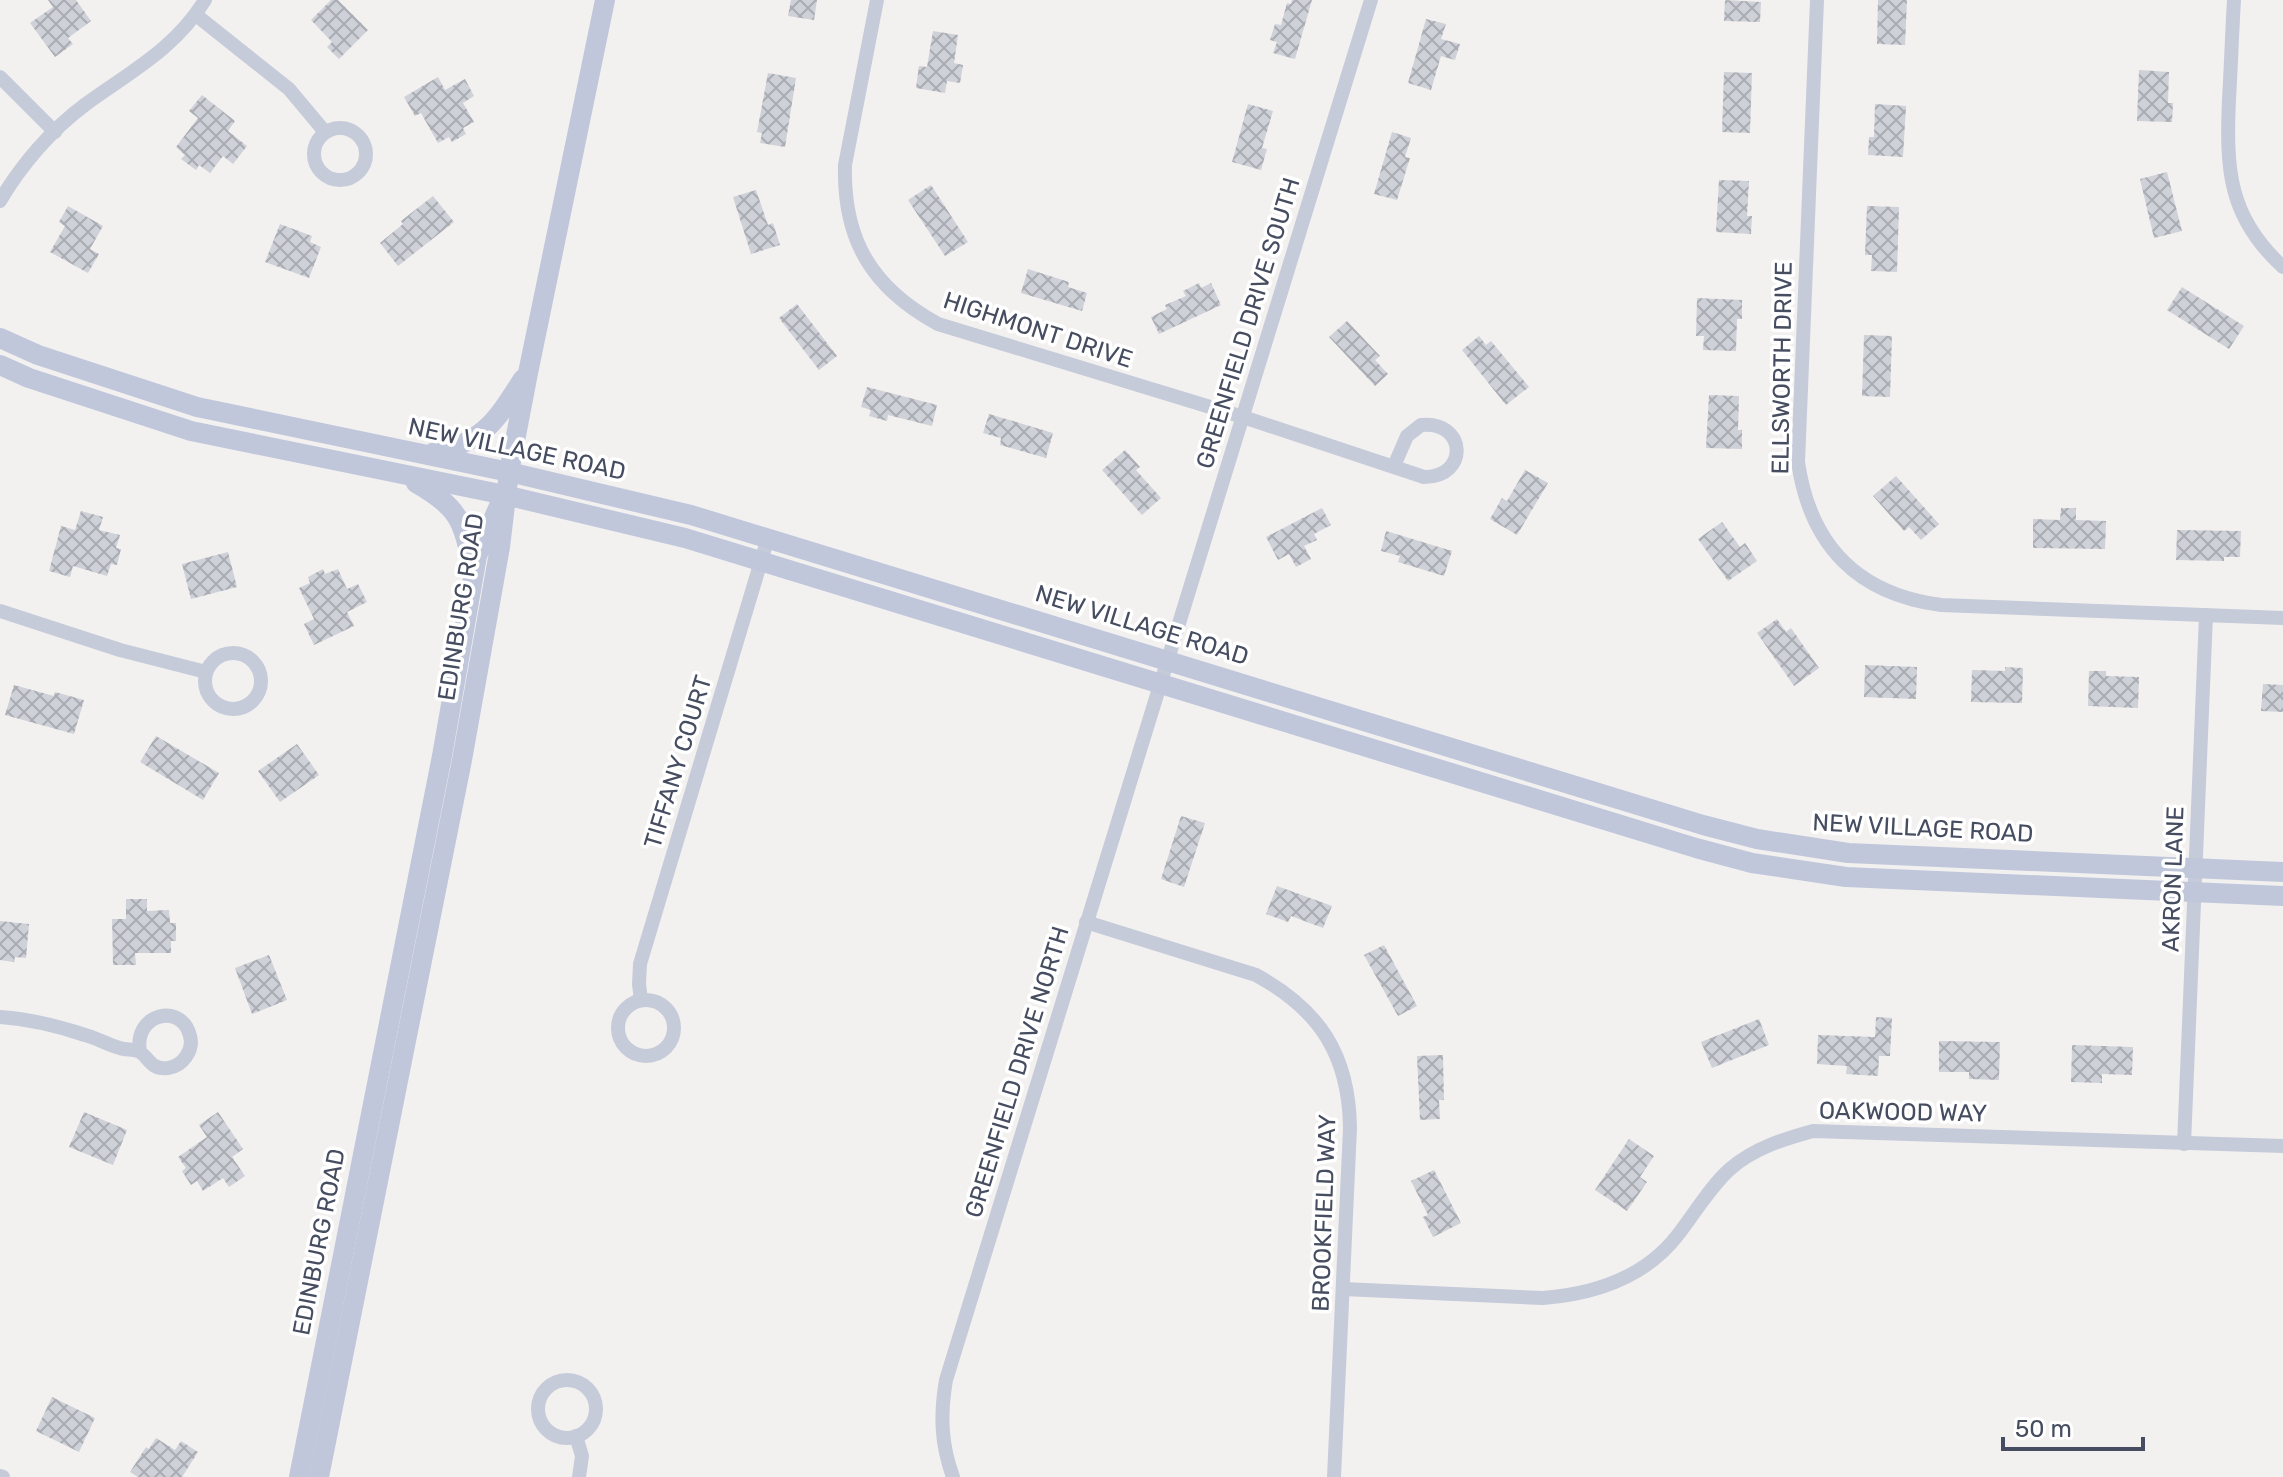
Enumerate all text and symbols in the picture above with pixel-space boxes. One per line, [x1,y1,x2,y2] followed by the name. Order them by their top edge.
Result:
[1190,174,1306,472] street label: GREENFIELD DRIVE SOUTH
[1766,261,1798,475] street label: ELLSWORTH DRIVE
[940,286,1136,374] street label: HIGHMONT DRIVE
[406,412,628,486] street label: NEW VILLAGE ROAD
[432,511,490,703] street label: EDINBURG ROAD
[1032,579,1252,671] street label: NEW VILLAGE ROAD
[638,672,718,852] street label: TIFFANY COURT
[2156,806,2190,952] street label: AKRON LANE
[1812,808,2034,848] street label: NEW VILLAGE ROAD
[959,923,1075,1221] street label: GREENFIELD DRIVE NORTH
[1819,1097,1987,1127] street label: OAKWOOD WAY
[1307,1114,1341,1312] street label: BROOKFIELD WAY
[287,1146,351,1338] street label: EDINBURG ROAD
[2003,1401,2143,1451] scale bar
[2015,1415,2072,1443] text: 50 m

